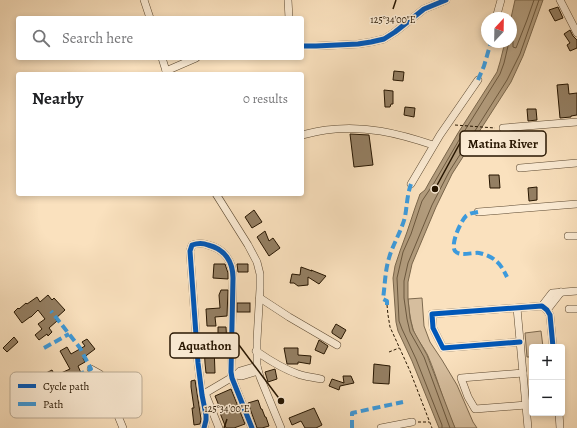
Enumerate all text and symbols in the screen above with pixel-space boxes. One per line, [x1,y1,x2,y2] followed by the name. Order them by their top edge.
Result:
[481,12,517,48] north arrow
[370,13,416,26] text: 125°34'00"E
[16,16,304,60] search box
[30,27,52,49] icon: search
[62,28,133,48] text: Search here
[32,87,83,110] text: Nearby
[243,90,288,107] text: 0 results
[460,131,546,156] callout: Matina River
[468,135,539,152] text: Matina River
[170,333,239,358] callout: Aquathon
[177,337,232,354] text: Aquathon
[529,344,565,416] map controls
[529,344,565,380] button: +
[10,372,142,418] legend
[43,379,90,394] text: Cycle path
[529,380,565,416] button: −
[43,397,64,412] text: Path
[204,402,250,415] text: 125°34'00"E

